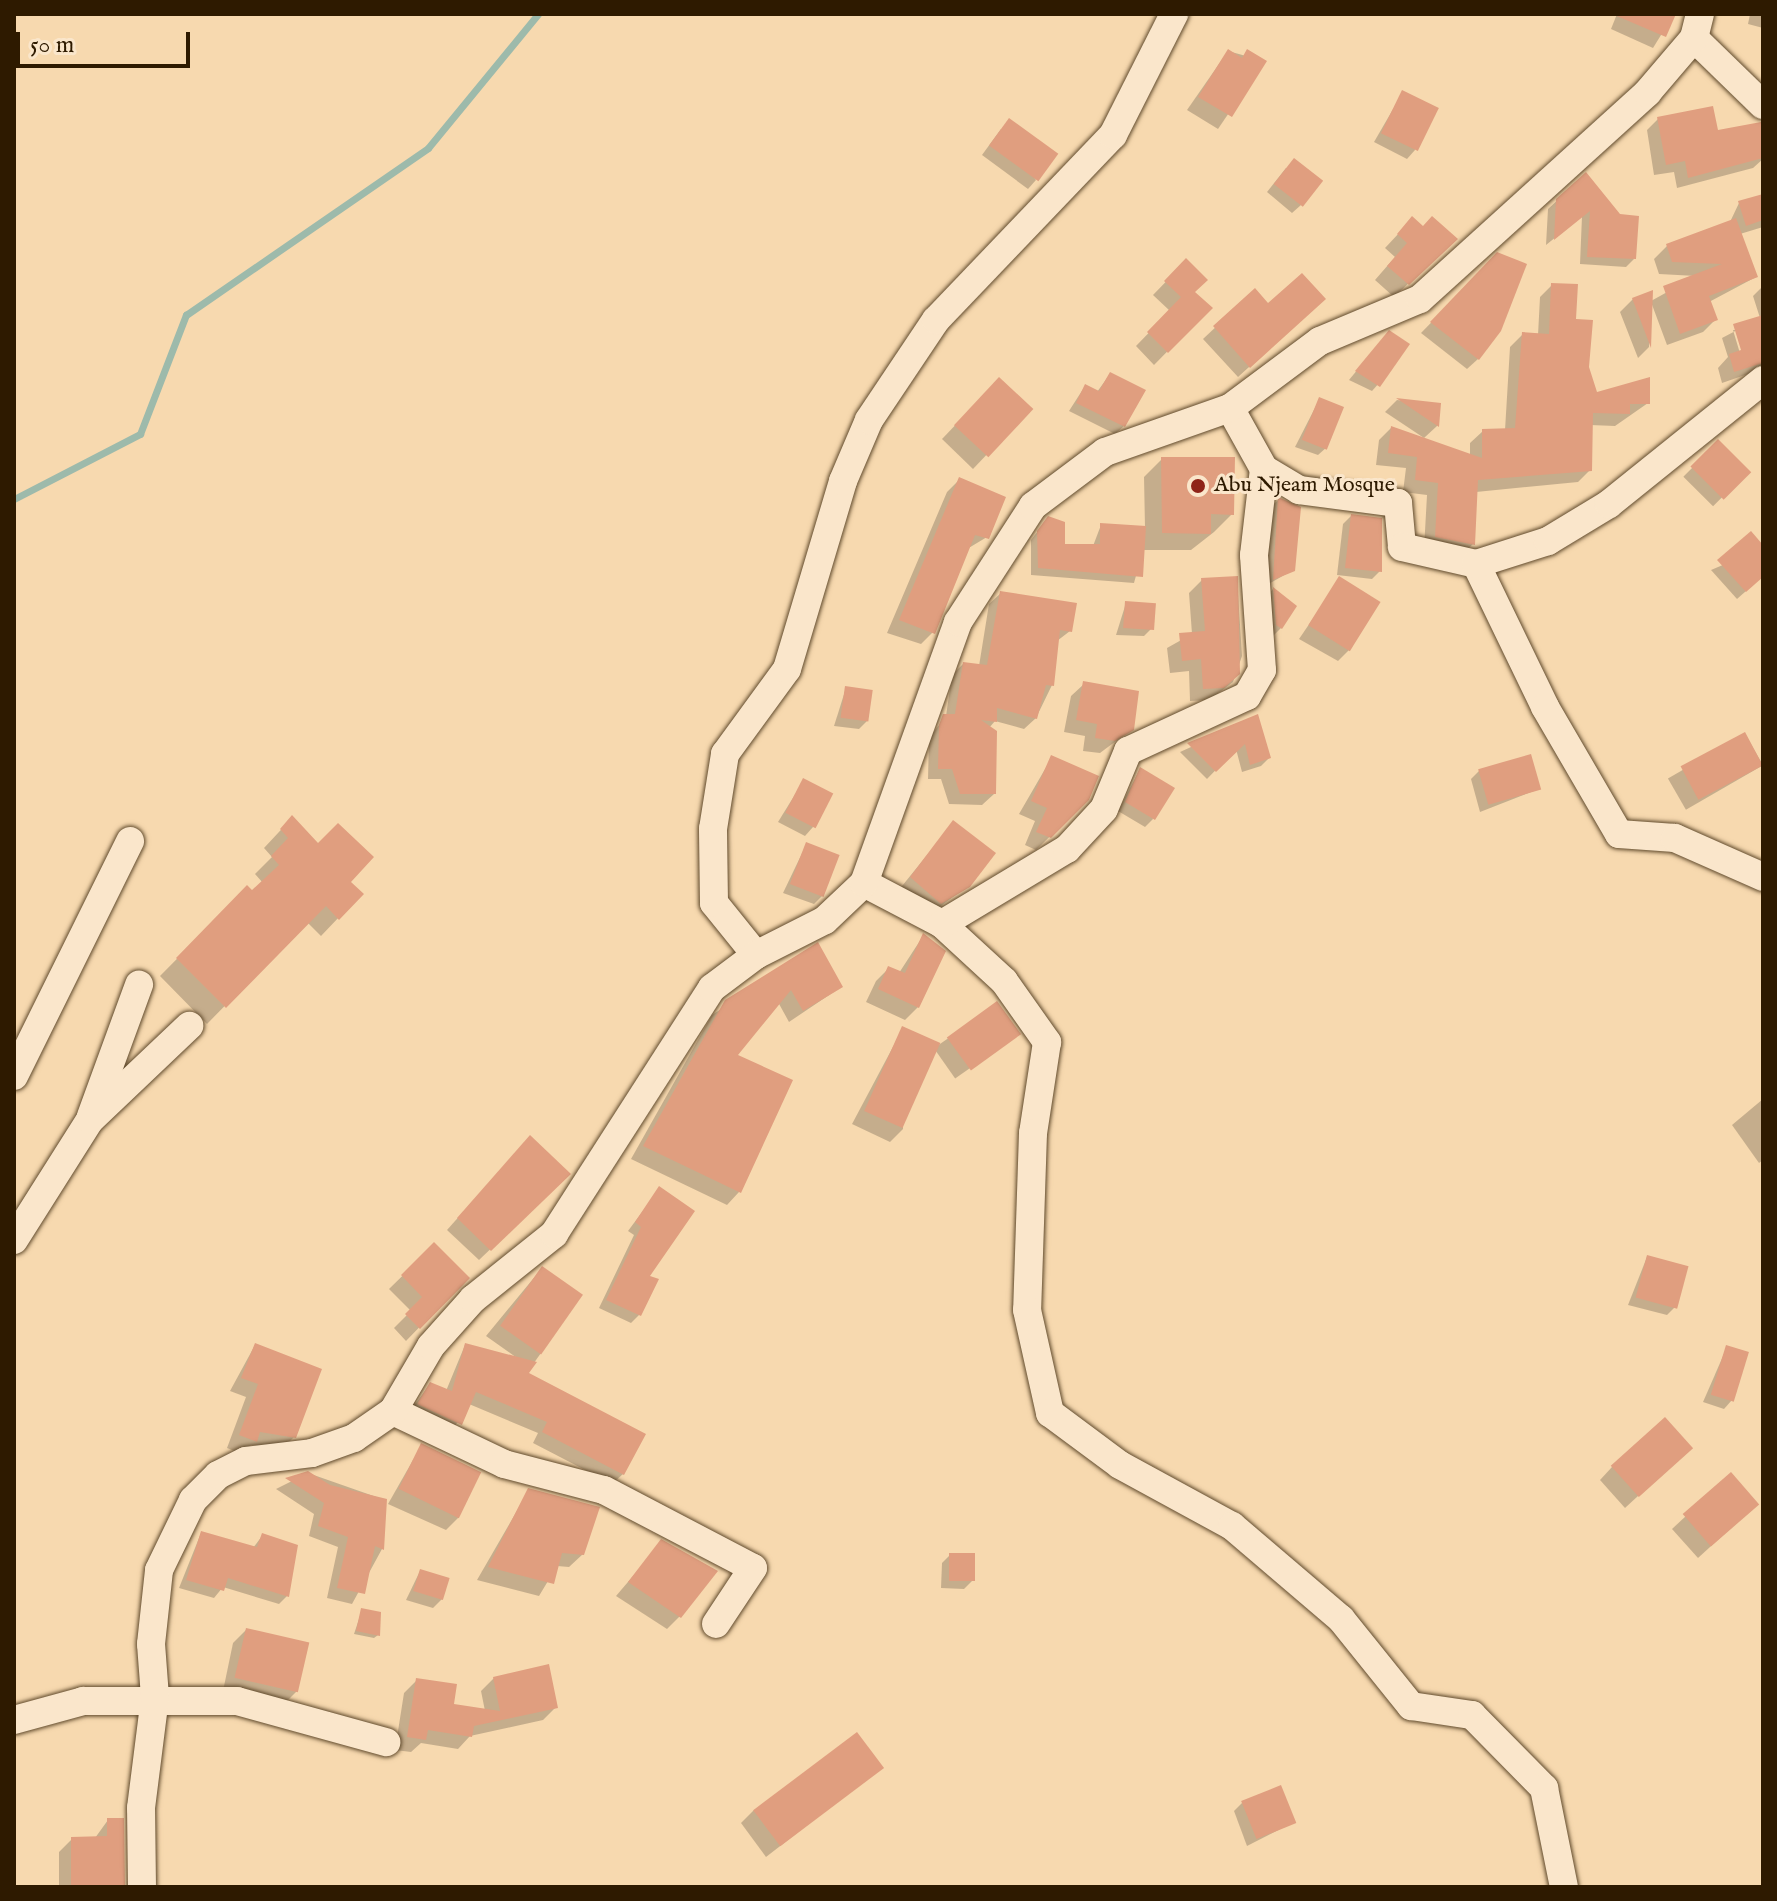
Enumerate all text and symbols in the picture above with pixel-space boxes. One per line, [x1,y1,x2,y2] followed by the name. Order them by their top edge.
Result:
[20,16,194,66] scale bar
[30,30,74,61] text: 50 m
[1214,473,1395,499] place label: Abu Njeam Mosque
[1189,477,1207,495] marker: Abu Njeam Mosque

